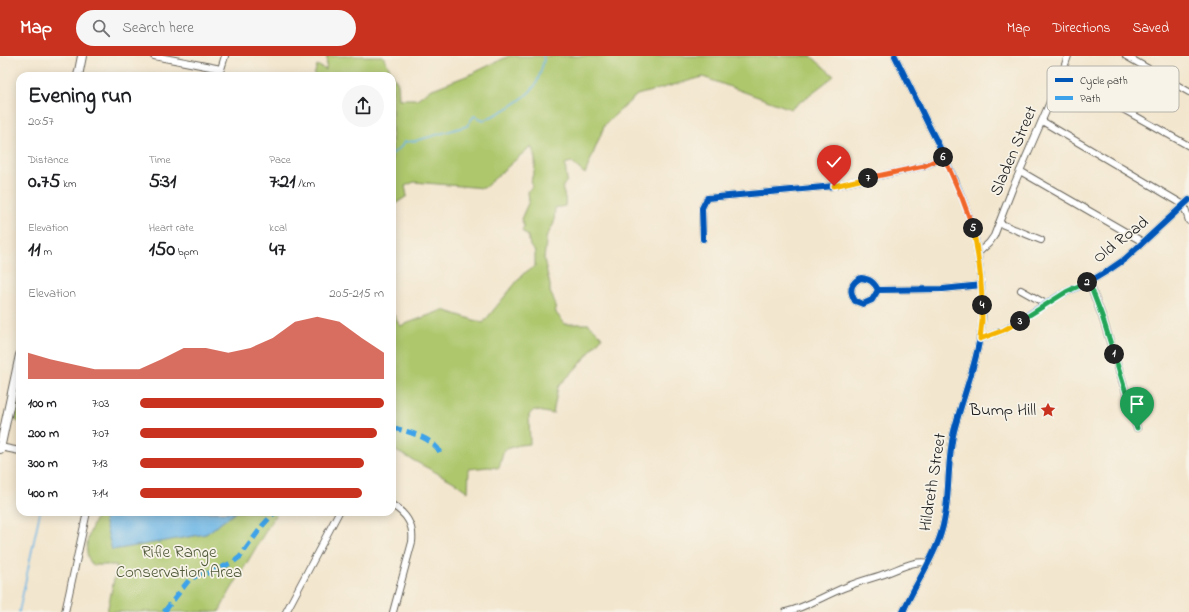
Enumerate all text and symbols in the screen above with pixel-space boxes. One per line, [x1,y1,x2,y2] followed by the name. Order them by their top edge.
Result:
[76,10,356,46] search box
[20,15,52,42] text: Map
[90,17,112,39] icon: search
[122,17,194,39] text: Search here
[1007,18,1030,39] text: Map
[1052,18,1110,39] text: Directions
[1132,18,1169,39] text: Saved
[1047,66,1179,112] legend
[1080,73,1128,90] text: Cycle path
[28,81,132,113] text: Evening run
[342,85,384,127] button: share
[1080,91,1101,107] text: Path
[984,102,1044,200] street label: Sladen Street
[28,112,54,131] text: 20:57
[817,145,851,186] pin
[933,147,953,167] pin: 6
[941,149,945,165] text: 6
[823,151,845,173] icon: check
[28,152,69,168] text: Distance
[149,152,170,168] text: Time
[269,152,291,168] text: Pace
[28,168,60,197] text: 0.75
[149,168,176,197] text: 5:31
[269,168,296,197] text: 7:21
[858,168,878,188] pin: 7
[866,170,870,186] text: 7
[60,176,77,192] text: km
[296,176,315,192] text: /km
[1088,210,1155,270] street label: Old Road
[963,218,983,238] pin: 5
[28,220,68,236] text: Elevation
[149,220,194,236] text: Heart rate
[269,220,287,236] text: kcal
[970,220,976,236] text: 5
[28,236,41,265] text: 11
[149,236,175,265] text: 150
[269,236,286,265] text: 47
[41,244,52,260] text: m
[175,244,198,260] text: bpm
[1077,272,1097,292] pin: 2
[1084,274,1090,290] text: 2
[28,284,76,303] text: Elevation
[329,284,384,303] text: 205–215 m
[972,295,992,315] pin: 4
[980,297,984,313] text: 4
[1010,311,1030,331] pin: 3
[1018,313,1022,329] text: 3
[1104,344,1124,364] pin: 1
[1112,346,1116,362] text: 1
[1120,387,1154,428] pin
[1126,393,1148,415] icon: arrive
[28,394,57,413] text: 100 m
[92,394,109,413] text: 7:03
[969,398,1036,423] place label: Bump Hill
[1039,401,1057,419] place icon: Bump Hill
[28,424,59,443] text: 200 m
[92,424,109,443] text: 7:07
[913,431,953,533] street label: Hildreth Street
[28,454,58,473] text: 300 m
[92,454,108,473] text: 7:13
[28,484,58,503] text: 400 m
[92,484,108,503] text: 7:14
[116,540,242,585] park label: Rifle Range Conservation Area

